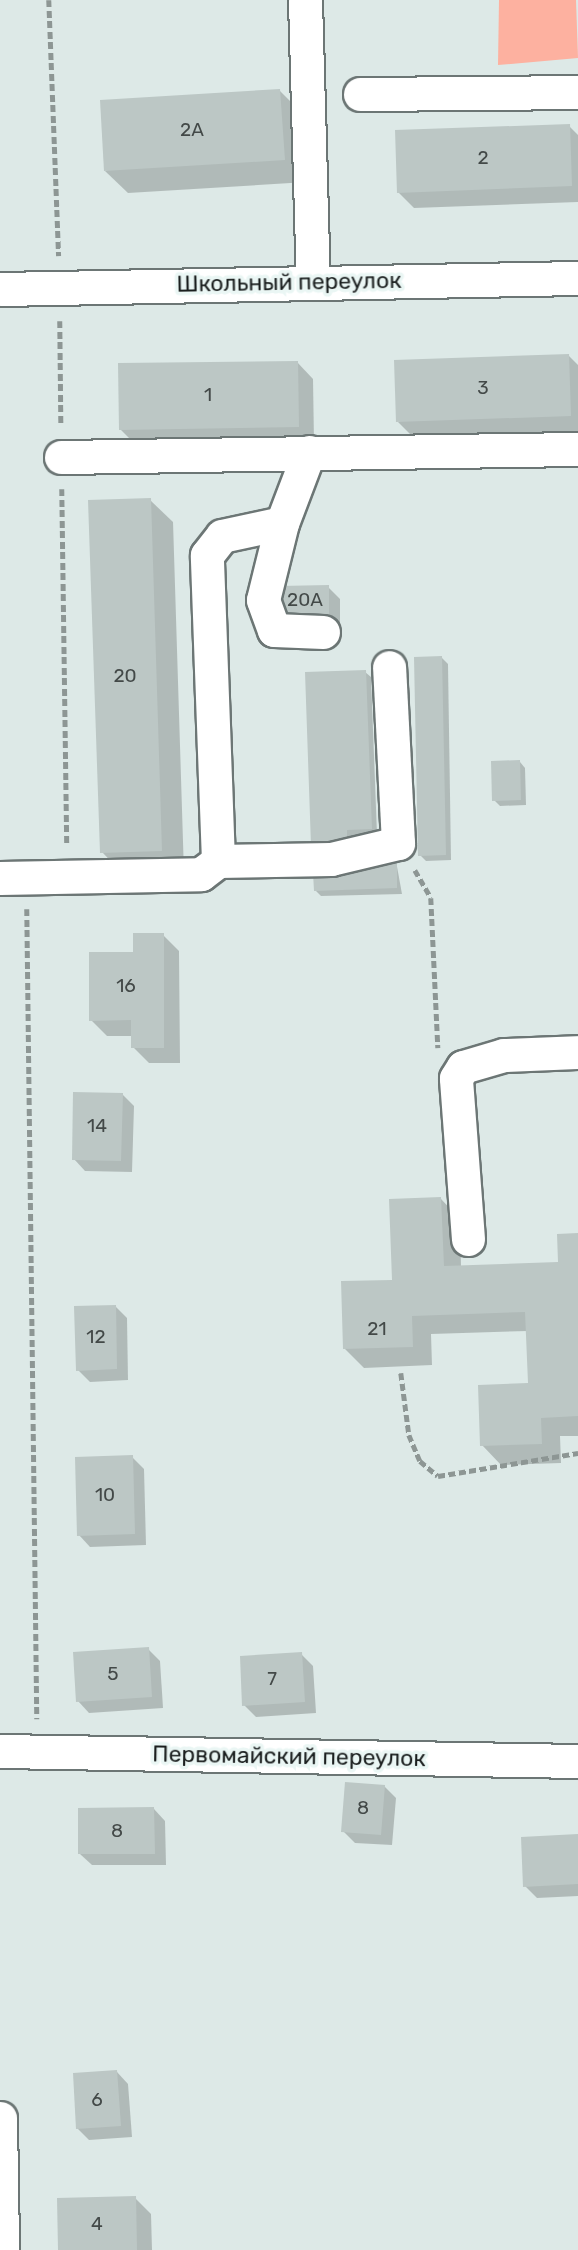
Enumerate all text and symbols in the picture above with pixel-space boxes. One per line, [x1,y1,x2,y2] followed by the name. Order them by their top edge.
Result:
[180,119,204,141] house number: 2А
[477,147,489,169] house number: 2
[176,266,402,298] street label: Школьный переулок
[477,377,489,399] house number: 3
[204,384,212,406] house number: 1
[287,589,323,611] house number: 20А
[113,665,137,687] house number: 20
[116,975,136,997] house number: 16
[87,1115,107,1137] house number: 14
[367,1318,387,1340] house number: 21
[86,1326,106,1348] house number: 12
[95,1484,115,1506] house number: 10
[107,1663,119,1685] house number: 5
[267,1668,277,1690] house number: 7
[152,1740,426,1772] street label: Первомайский переулок
[357,1797,369,1819] house number: 8
[111,1820,123,1842] house number: 8
[91,2089,103,2111] house number: 6
[91,2213,103,2235] house number: 4

